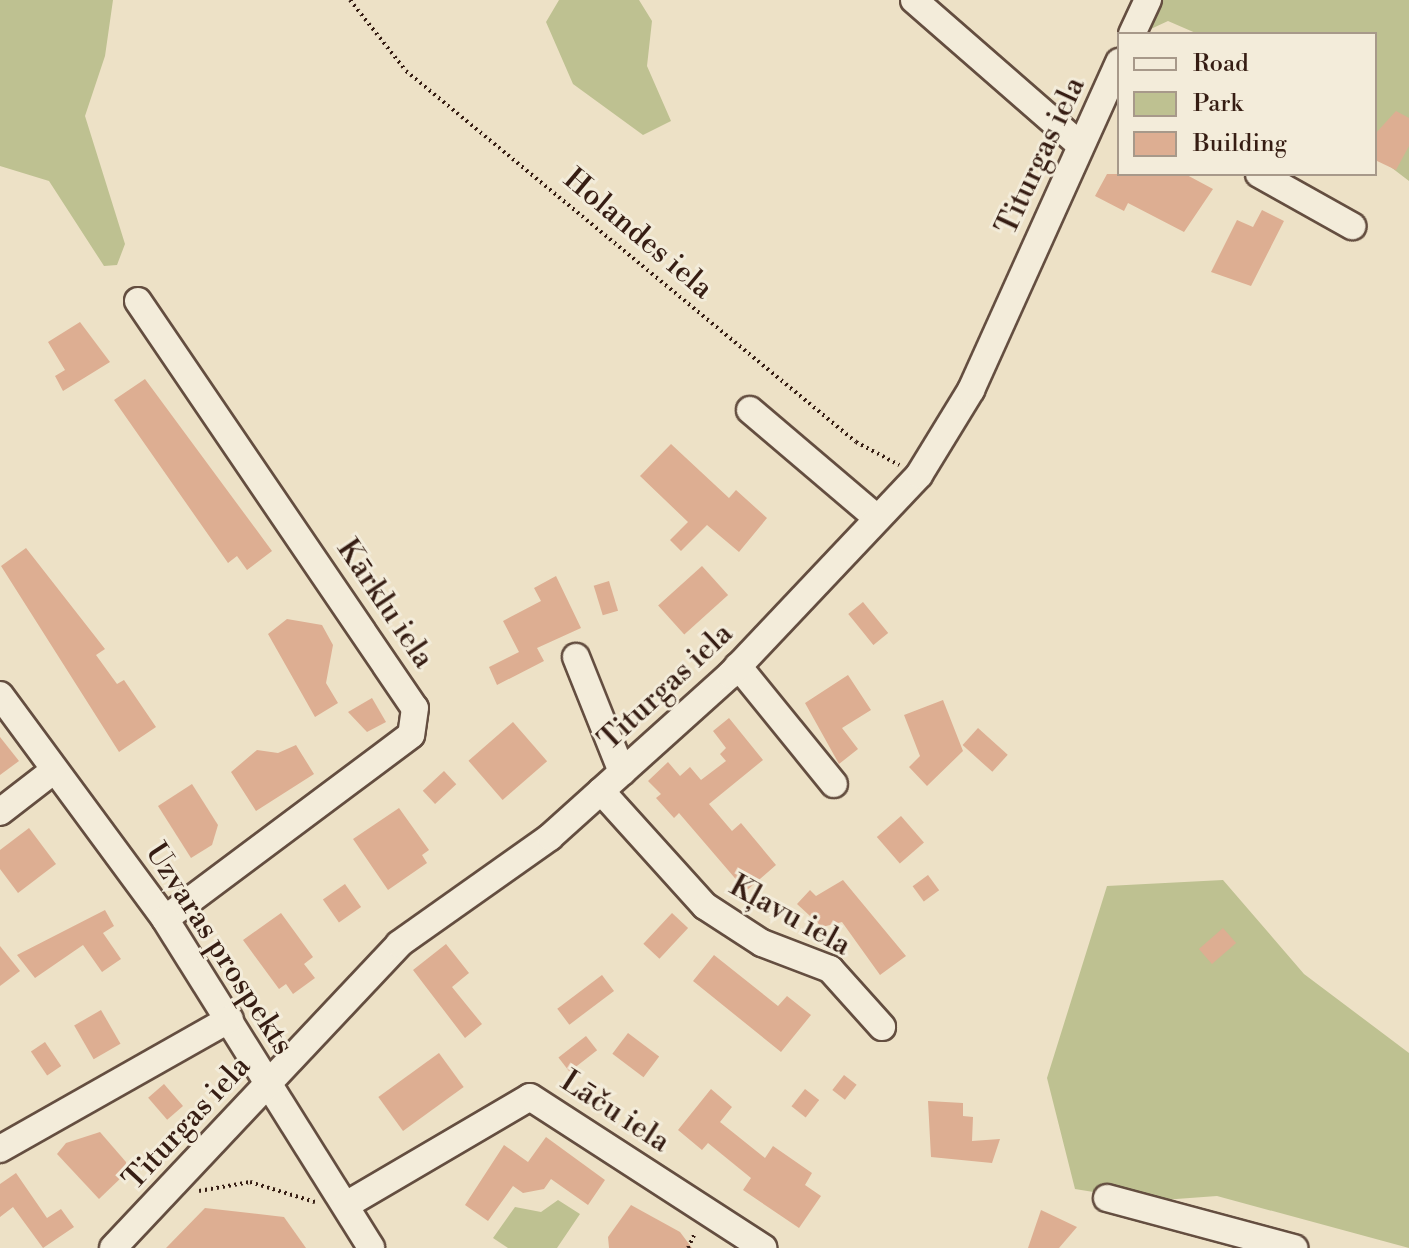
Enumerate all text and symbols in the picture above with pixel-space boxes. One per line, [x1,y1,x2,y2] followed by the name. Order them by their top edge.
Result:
[1117,32,1377,176] legend
[1193,49,1249,79] text: Road
[989,71,1093,241] street label: Titurgas iela
[1193,89,1243,119] text: Park
[1193,129,1287,159] text: Building
[556,161,720,307] street label: Holandes iela
[329,533,441,675] street label: Kārklu iela
[592,616,740,758] street label: Titurgas iela
[137,836,301,1062] street label: Uzvaras prospekts
[723,868,857,964] street label: Kļavu iela
[116,1049,258,1197] street label: Titurgas iela
[554,1064,676,1160] street label: Lāču iela

